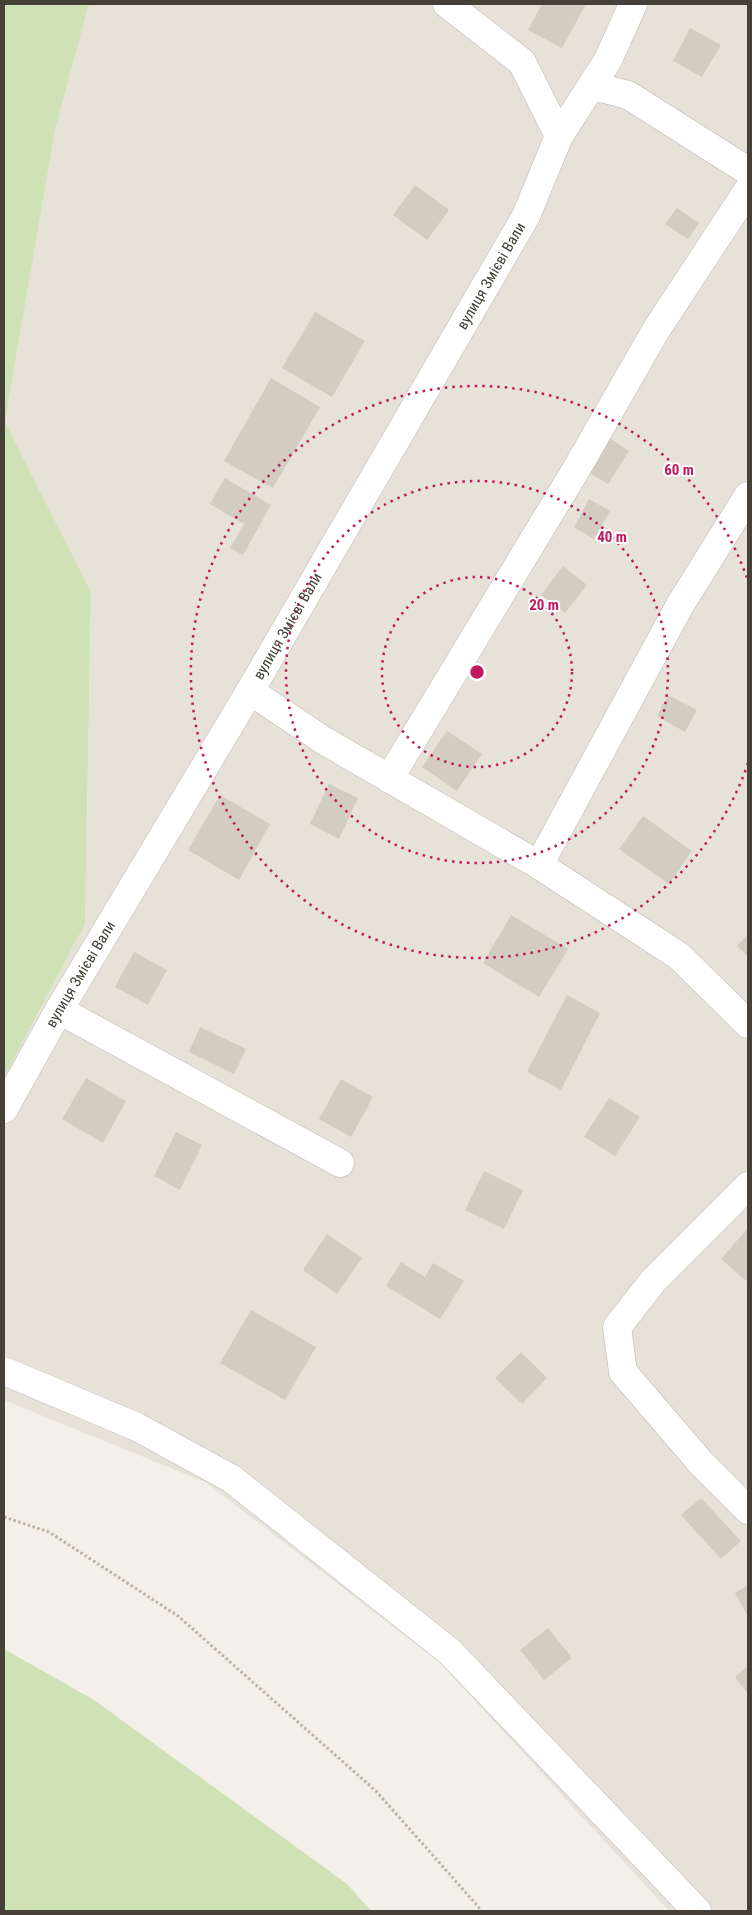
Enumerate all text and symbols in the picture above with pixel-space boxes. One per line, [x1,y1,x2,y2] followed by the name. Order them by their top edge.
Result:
[453,219,529,333] street label: вулиця Змієві Вали
[664,461,694,479] text: 60 m
[597,528,627,546] text: 40 m
[250,570,326,683] street label: вулиця Змієві Вали
[529,596,559,614] text: 20 m
[468,663,486,681] centre of rings
[42,918,119,1031] street label: вулиця Змієві Вали

